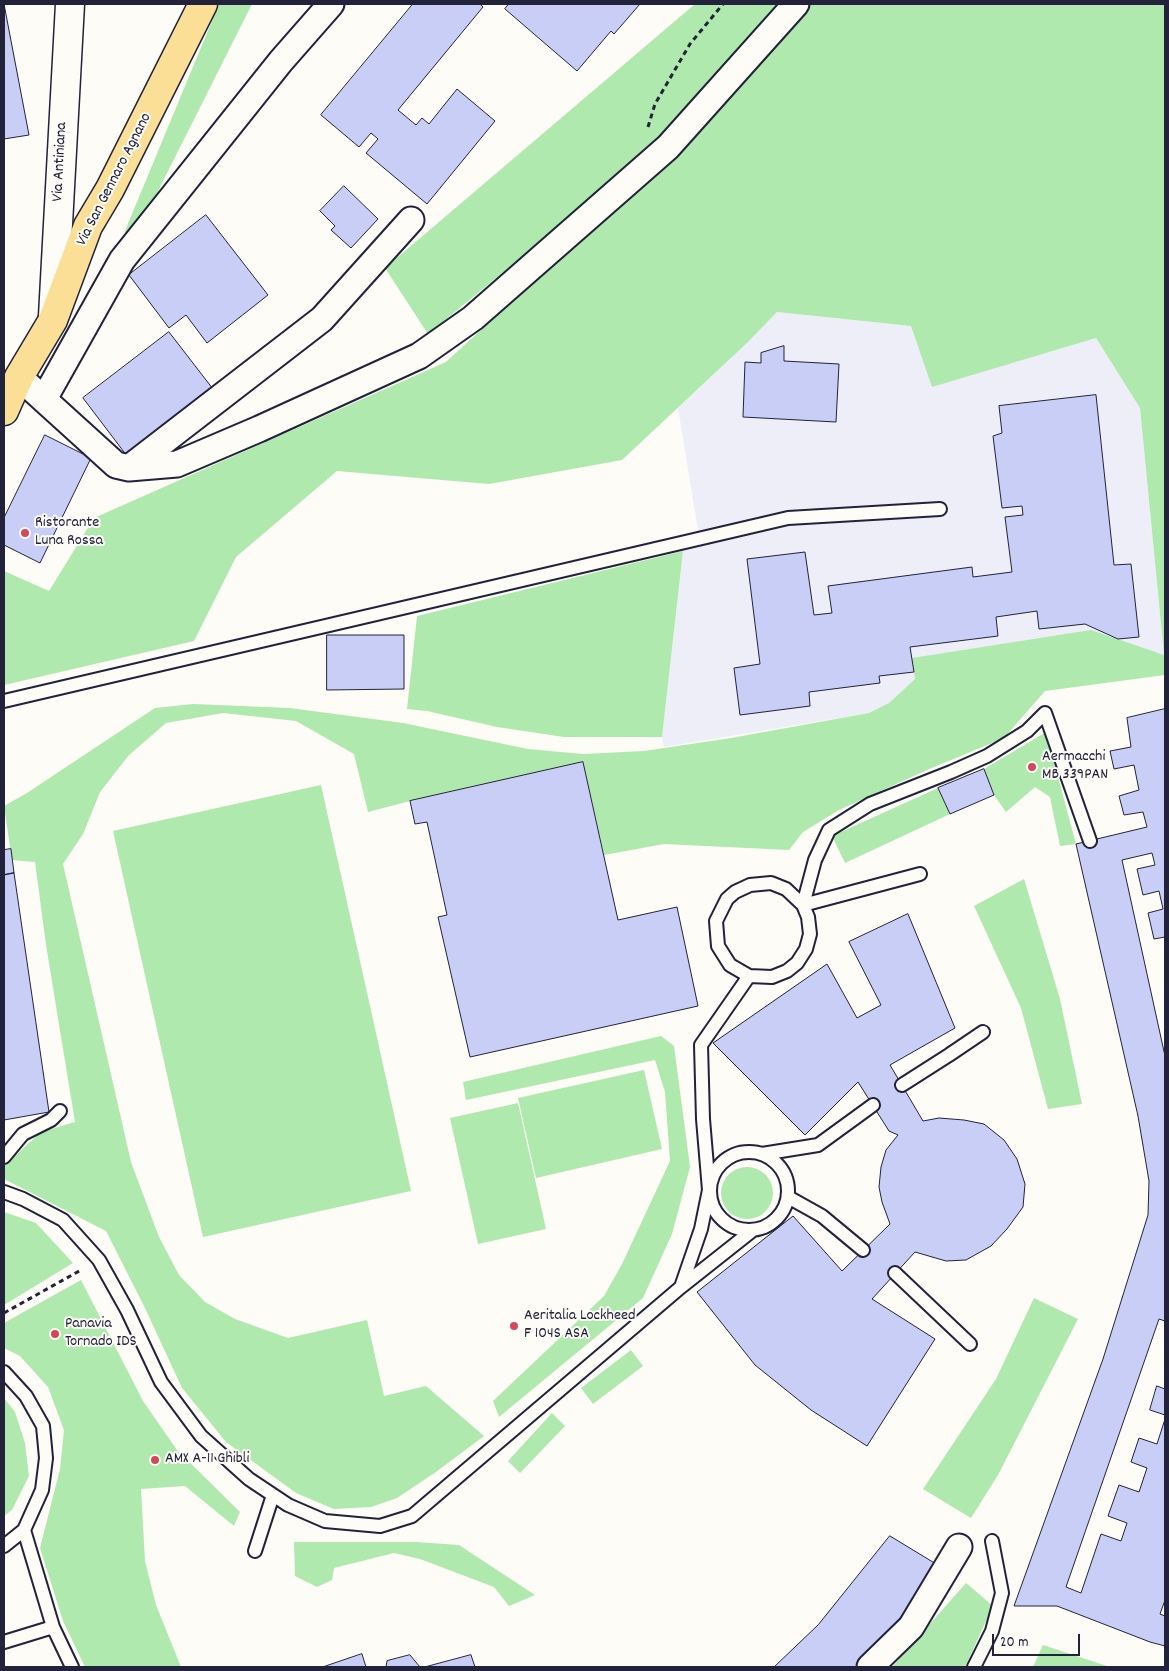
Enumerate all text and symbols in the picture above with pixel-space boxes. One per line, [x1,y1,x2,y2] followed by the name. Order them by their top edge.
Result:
[73,110,157,250] street label: Via San Gennaro Agnano
[49,122,73,202] street label: Via Antiniana
[35,514,103,552] place label: Ristorante Luna Rossa
[19,527,31,539] marker: Ristorante Luna Rossa
[1042,748,1108,786] place label: Aermacchi MB 339PAN
[1026,761,1038,773] marker: Aermacchi MB 339PAN
[524,1307,636,1345] place label: Aeritalia Lockheed F 104S ASA
[65,1315,136,1353] place label: Panavia Tornado IDS
[508,1320,520,1332] marker: Aeritalia Lockheed F 104S ASA
[49,1328,61,1340] marker: Panavia Tornado IDS
[165,1450,249,1470] place label: AMX A-11 Ghibli
[149,1454,161,1466] marker: AMX A-11 Ghibli
[994,1624,1082,1656] scale bar
[1000,1632,1028,1654] text: 20 m

